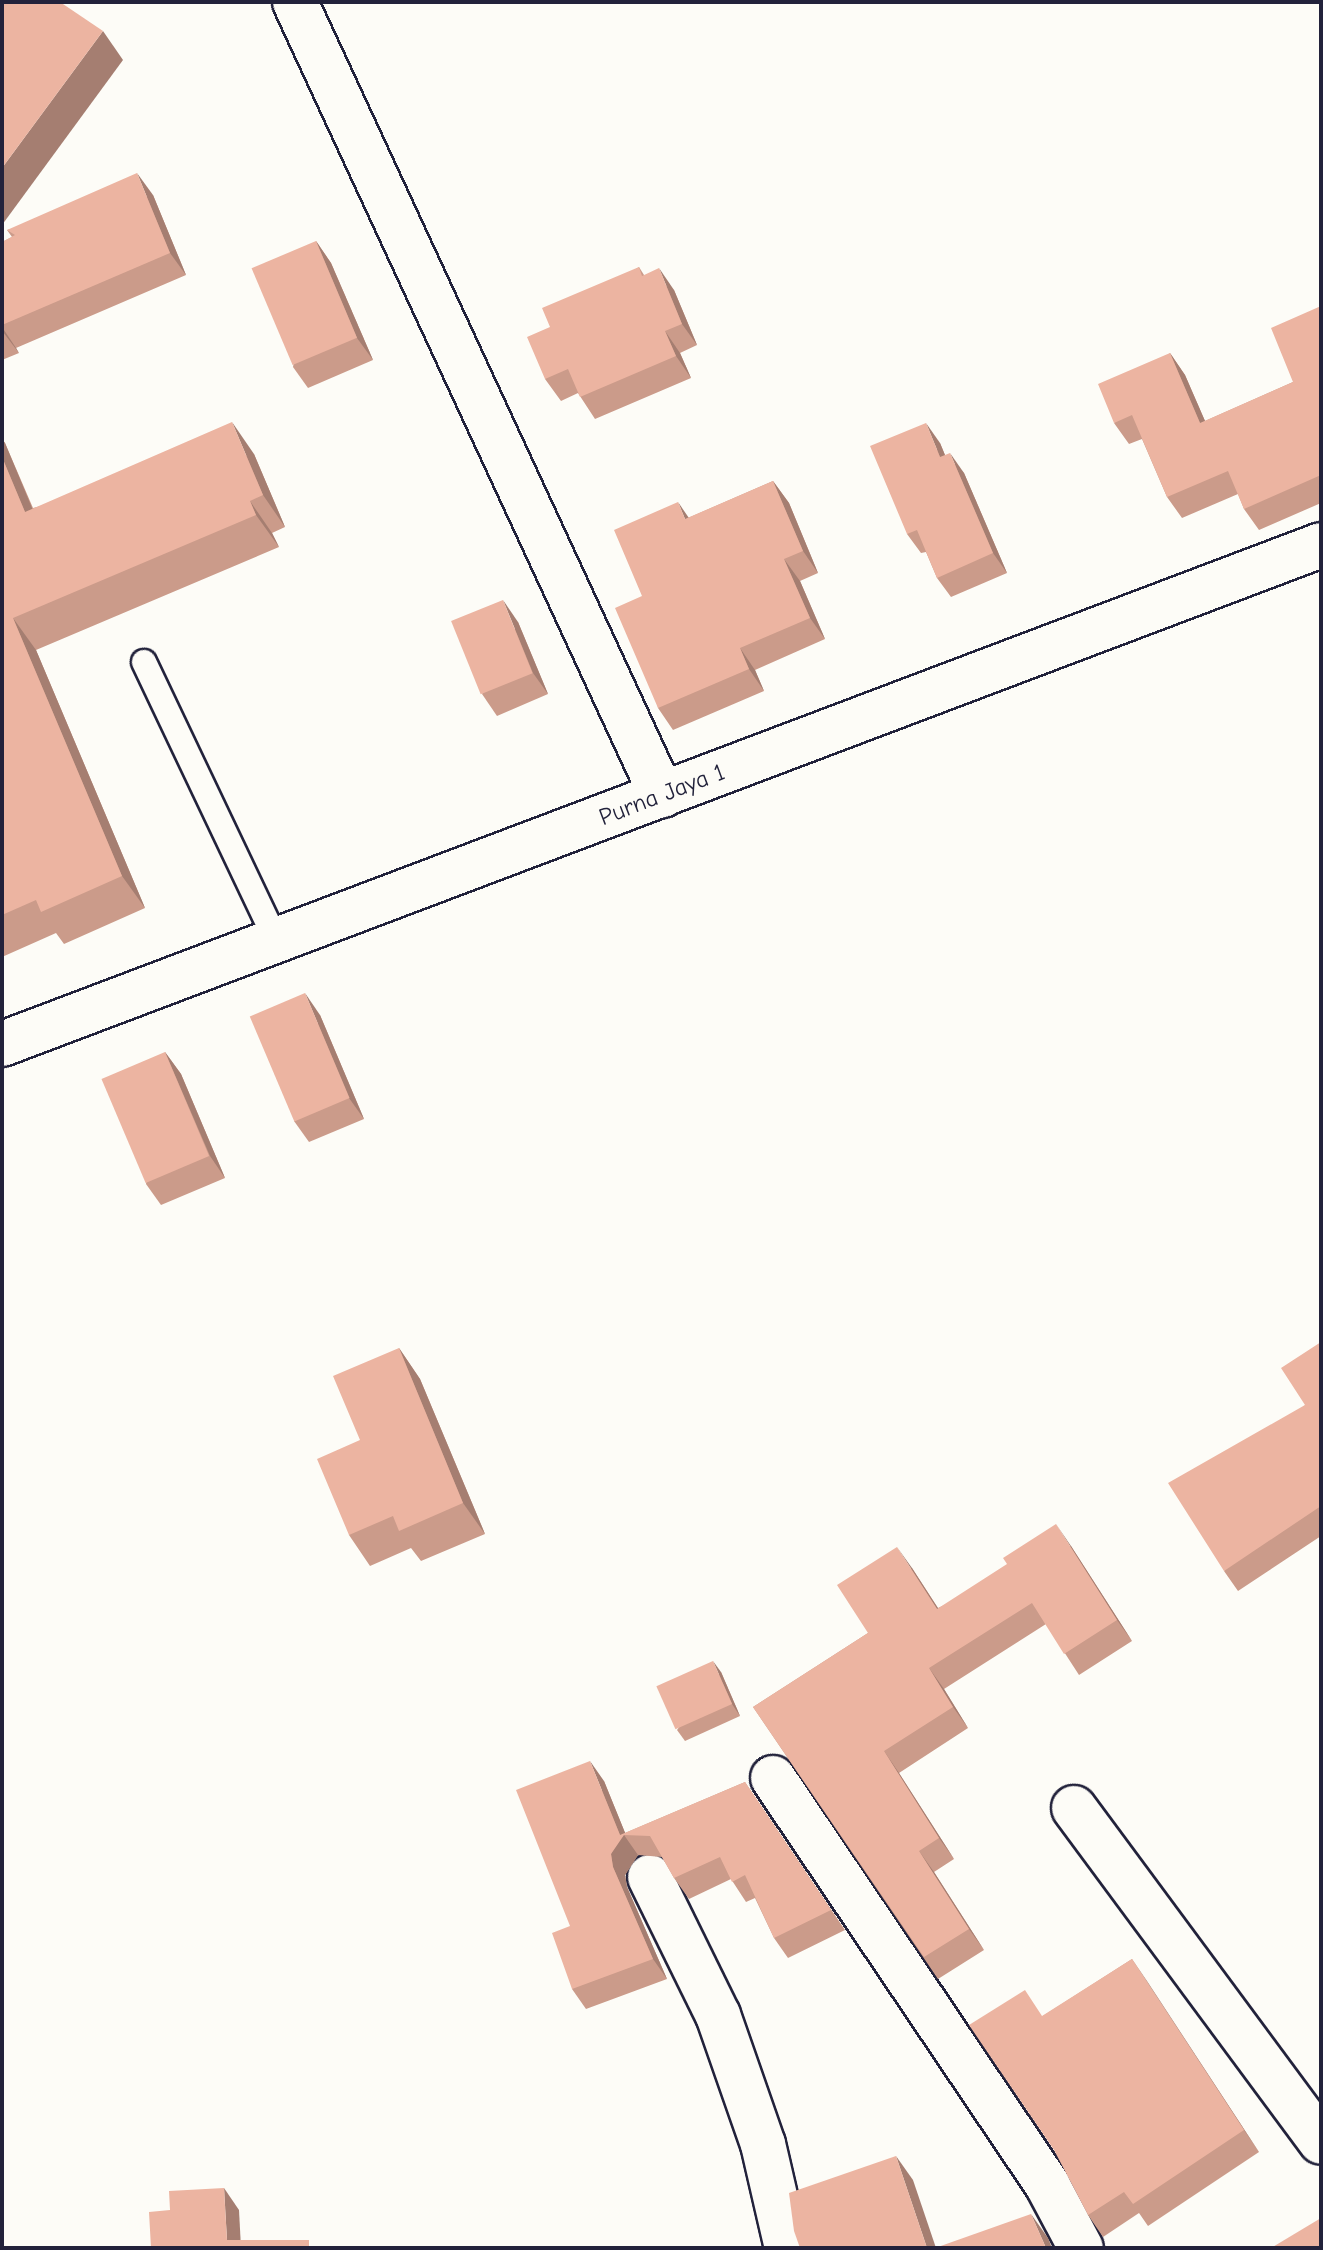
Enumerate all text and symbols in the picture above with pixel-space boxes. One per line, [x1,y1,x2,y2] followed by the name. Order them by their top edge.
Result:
[595,758,729,832] street label: Purna Jaya 1

